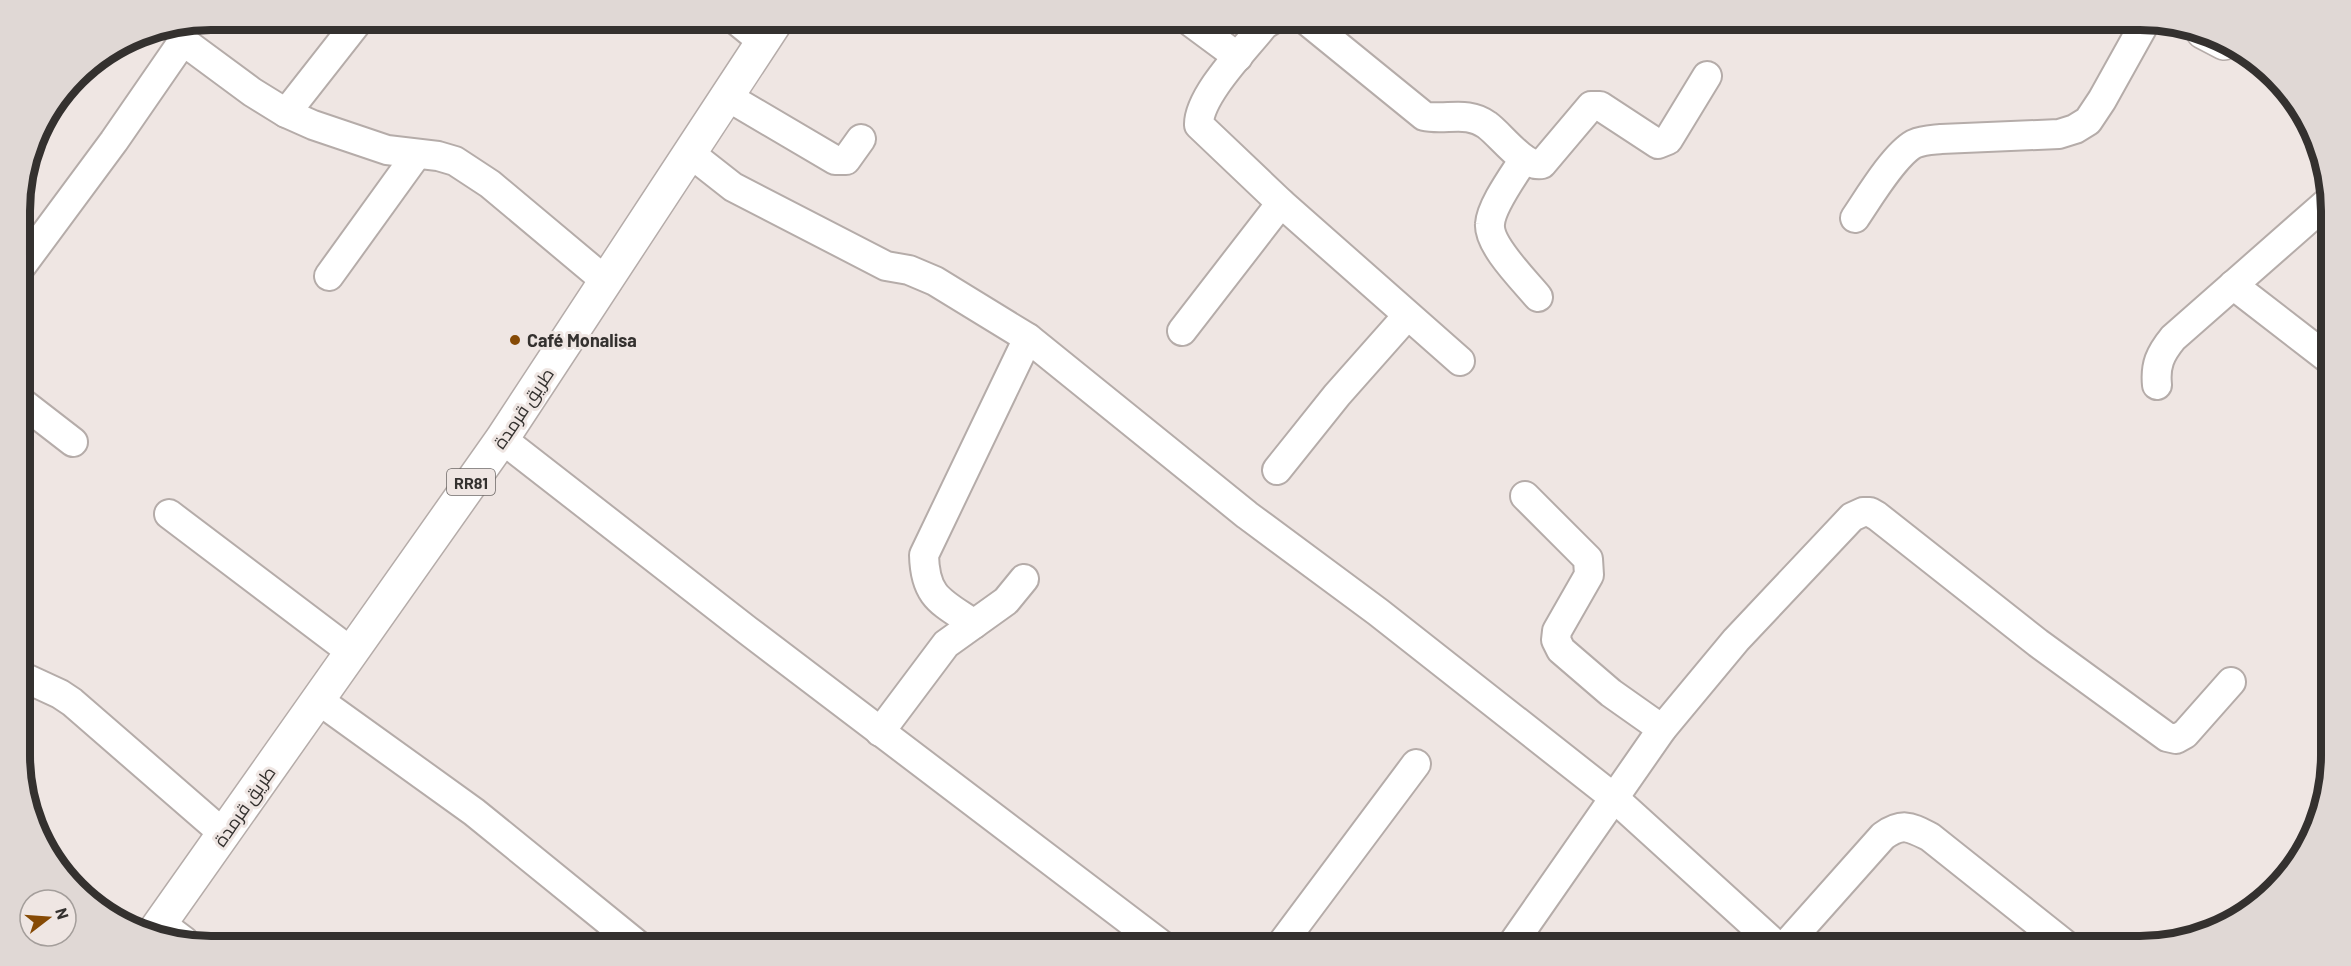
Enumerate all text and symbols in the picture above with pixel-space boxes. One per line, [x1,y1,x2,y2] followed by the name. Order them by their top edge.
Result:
[527,329,637,351] place label: Café Monalisa
[508,333,522,347] marker: Café Monalisa
[488,363,560,454] street label: طريق قرمدة
[447,469,495,495] road number: RR81
[208,762,281,851] street label: طريق قرمدة
[18,888,78,948] north arrow
[52,906,73,921] text: N

